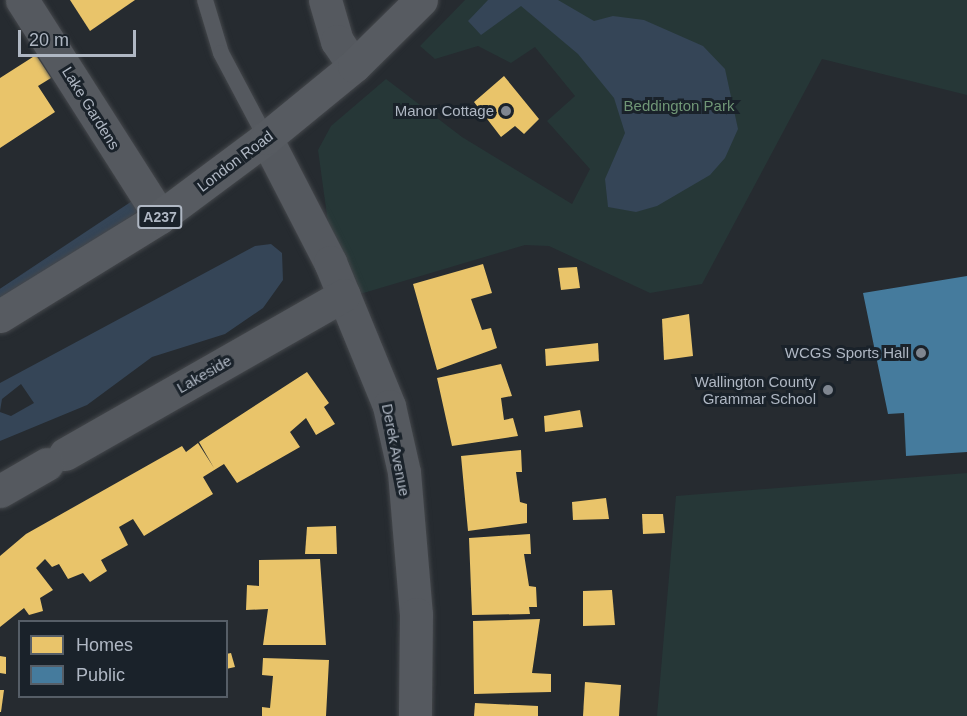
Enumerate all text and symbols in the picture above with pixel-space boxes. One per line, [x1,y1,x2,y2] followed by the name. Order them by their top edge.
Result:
[21,18,140,56] scale bar
[29,30,69,50] text: 20 m
[58,63,124,153] street label: Lake Gardens
[624,97,734,115] park label: Beddington Park
[395,102,494,120] place label: Manor Cottage
[499,104,513,118] marker: Manor Cottage
[194,127,276,195] street label: London Road
[136,206,184,228] road number: A237
[785,344,909,362] place label: WCGS Sports Hall
[914,346,928,360] marker: WCGS Sports Hall
[174,351,234,397] street label: Lakeside
[695,372,816,407] place label: Wallington County Grammar School
[821,383,835,397] marker: Wallington County Grammar School
[378,402,414,498] street label: Derek Avenue
[18,620,228,698] legend
[76,635,133,655] text: Homes
[76,665,125,685] text: Public

